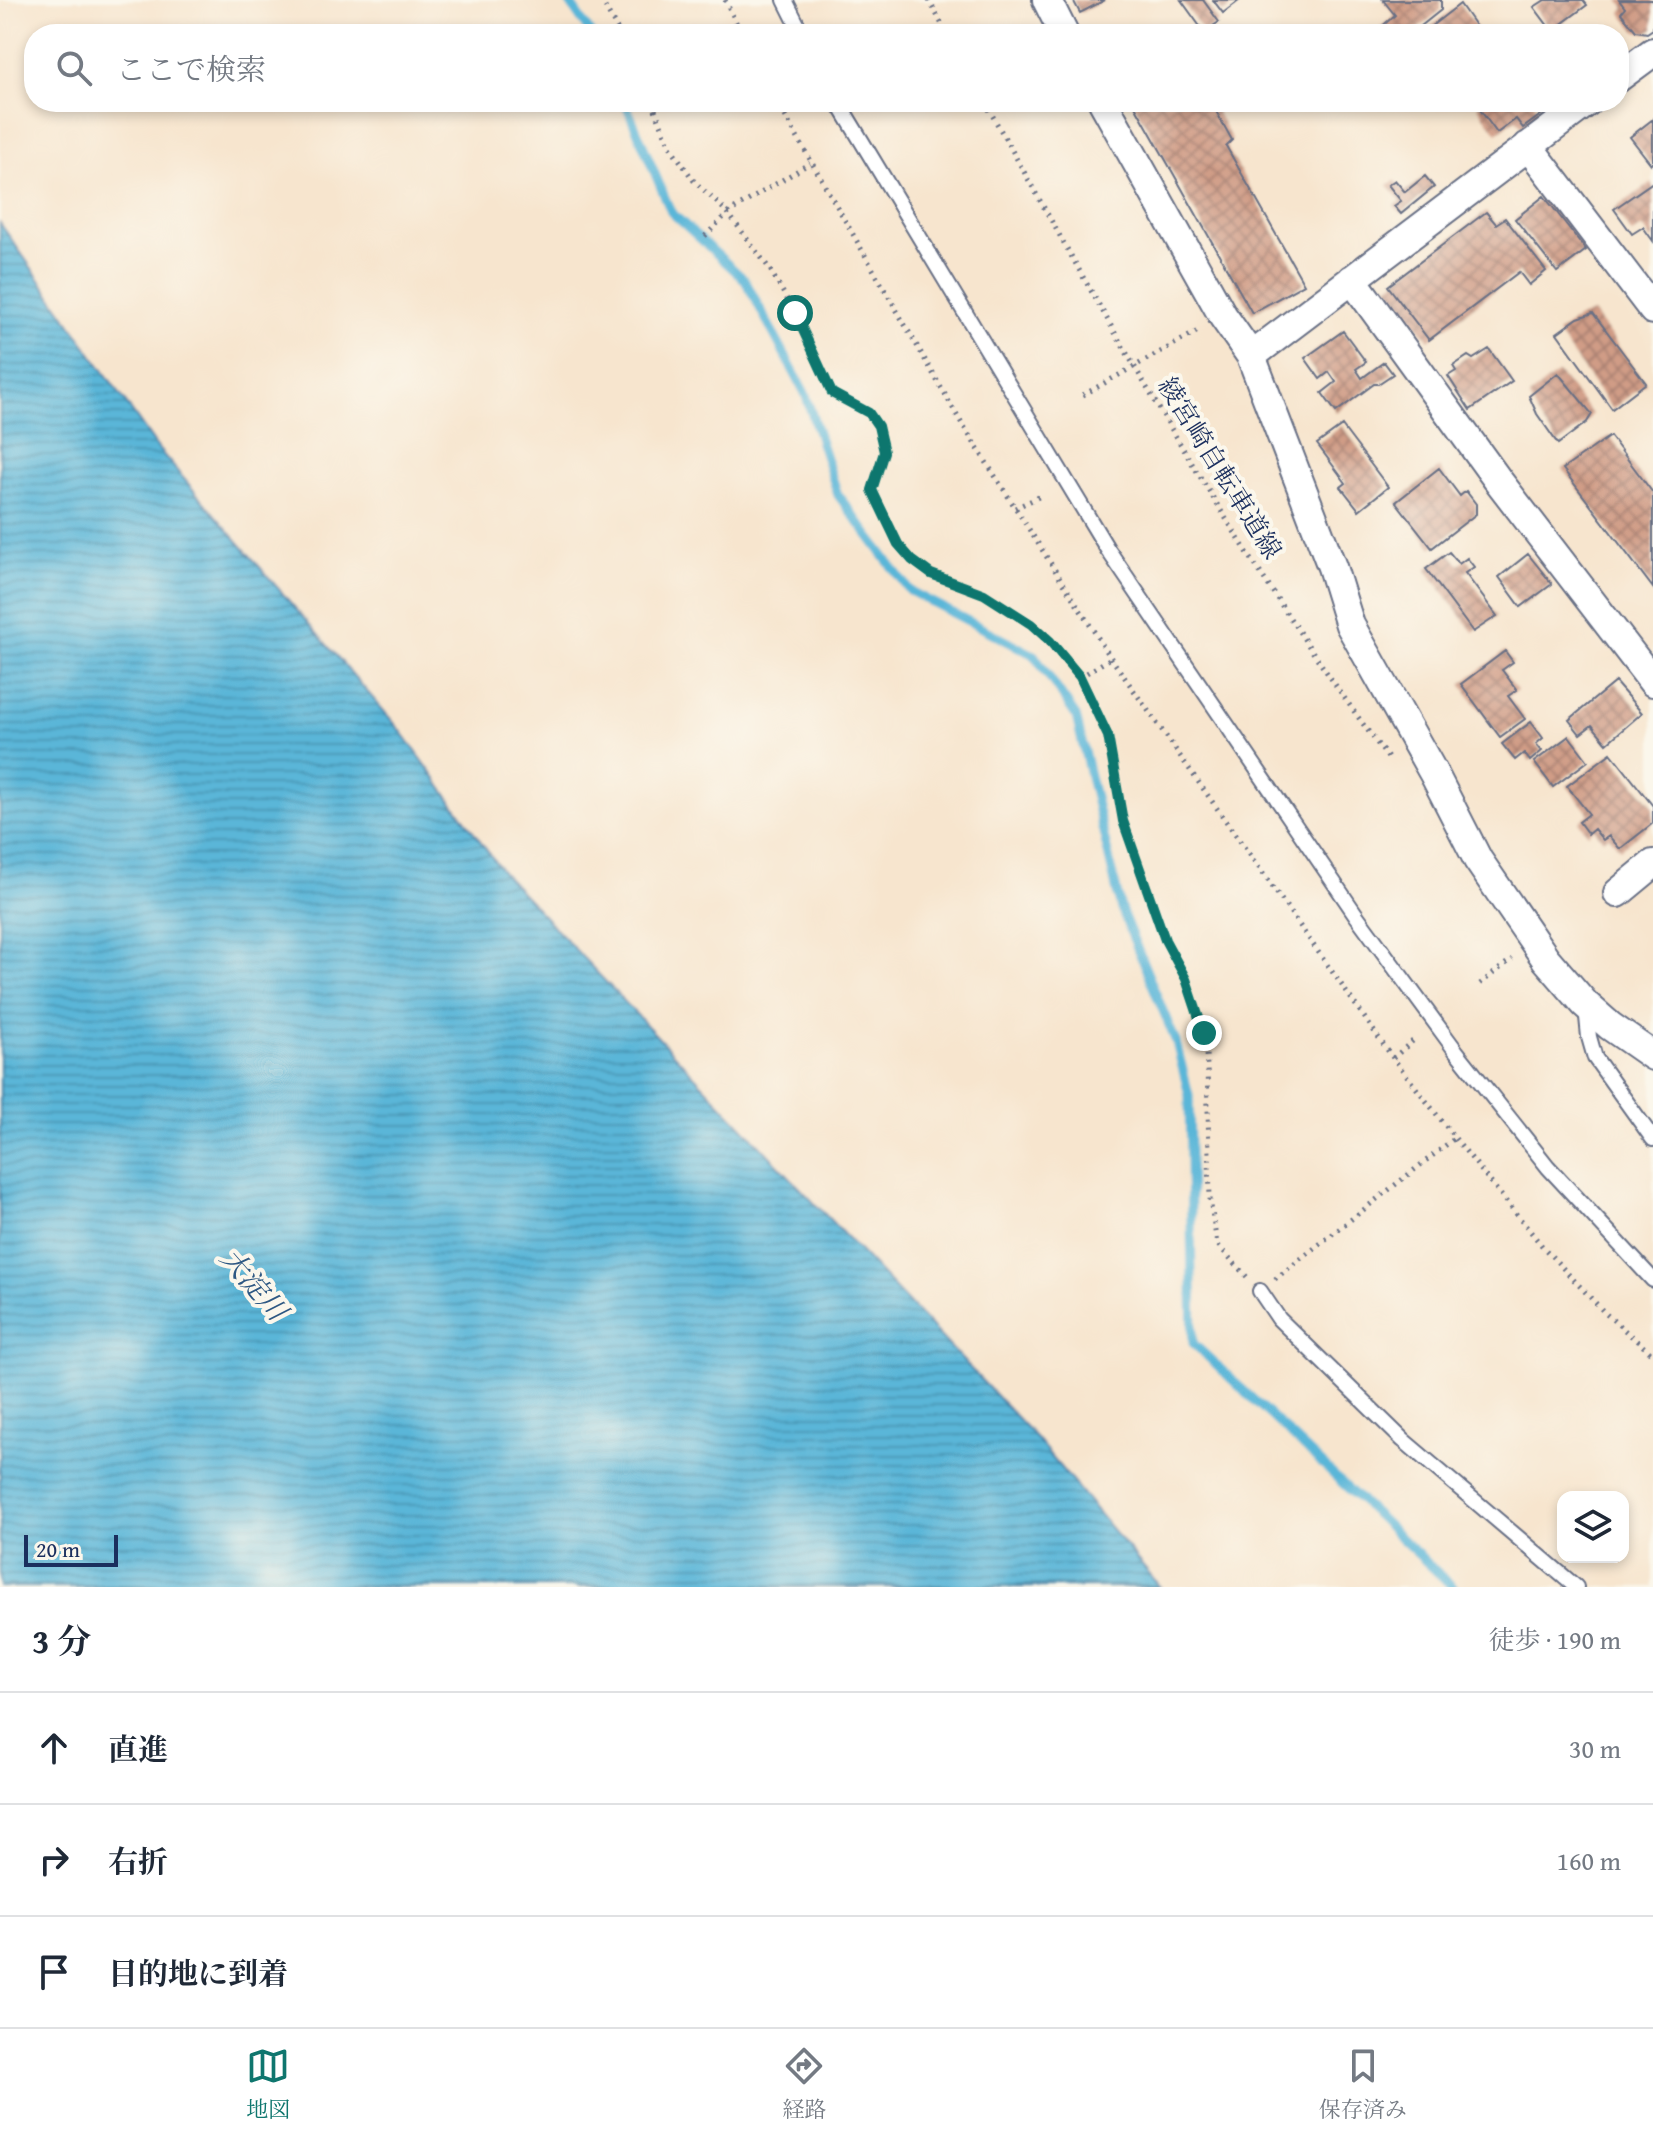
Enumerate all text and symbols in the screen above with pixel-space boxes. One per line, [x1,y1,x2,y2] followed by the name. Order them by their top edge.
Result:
[24,24,1629,112] search box
[52,46,96,90] icon: search
[116,47,266,91] text: ここで検索
[777,295,813,331] route start
[1149,369,1292,566] street label: 綾宮崎自転車道線
[1186,1015,1222,1051] route end
[211,1239,299,1331] water label: 大淀川
[1557,1491,1629,1563] map controls
[1557,1491,1629,1563] button: layers
[24,1531,118,1567] scale bar
[36,1533,80,1565] text: 20 m
[32,1616,91,1665] text: 3 分
[1489,1620,1621,1659] text: 徒歩 · 190 m
[32,1726,76,1770] icon: ahead
[108,1727,168,1771] text: 直進
[1569,1729,1621,1768] text: 30 m
[32,1838,76,1882] icon: right
[108,1839,168,1883] text: 右折
[1556,1841,1621,1880] text: 160 m
[32,1950,76,1994] icon: arrive
[108,1951,288,1995] text: 目的地に到着
[246,2044,290,2125] tab: 地図
[782,2044,827,2125] tab: 経路
[1319,2044,1407,2125] tab: 保存済み

